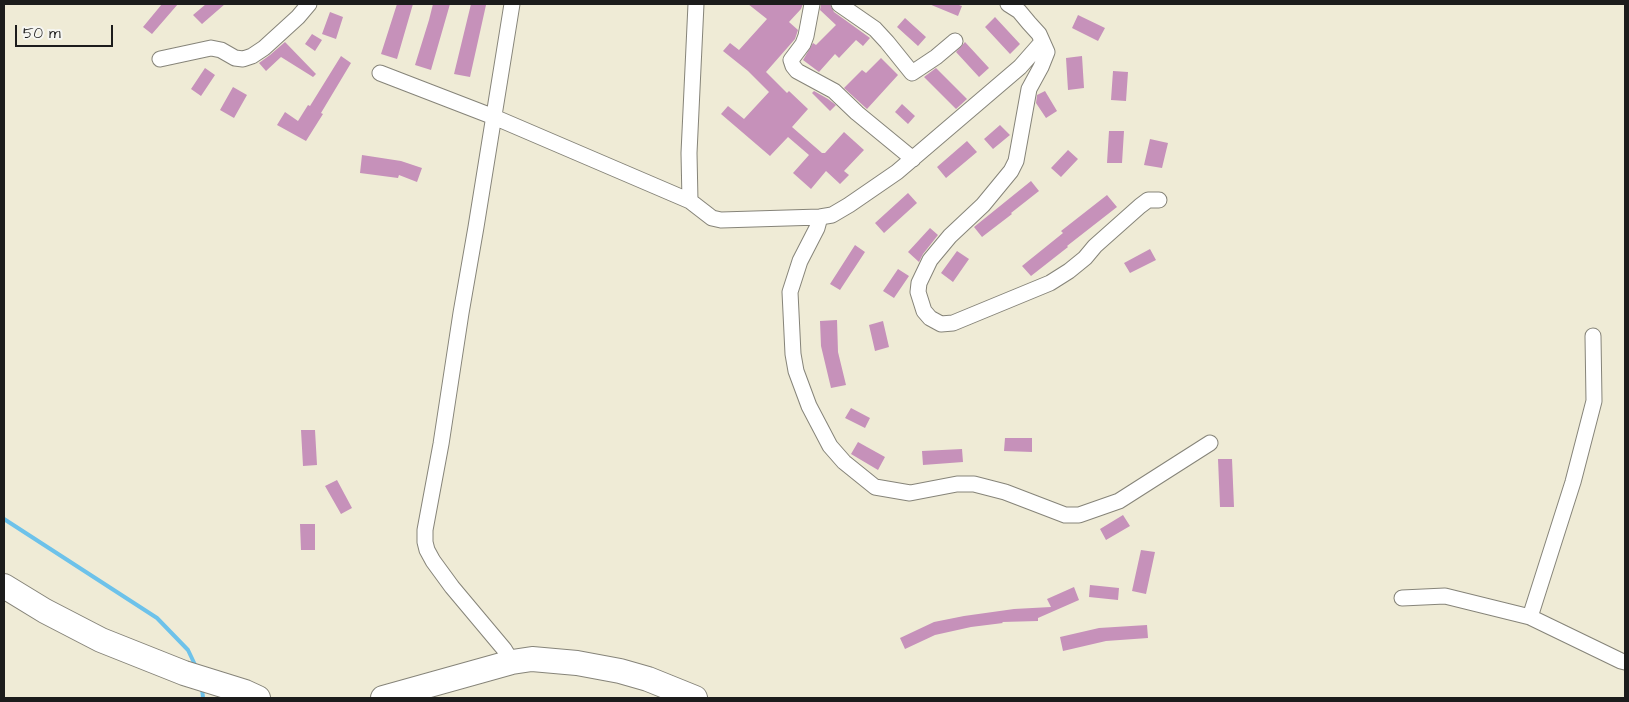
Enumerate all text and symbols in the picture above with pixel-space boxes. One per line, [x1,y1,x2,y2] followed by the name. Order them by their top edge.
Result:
[18,15,115,47] scale bar
[23,23,61,44] text: 50 m

